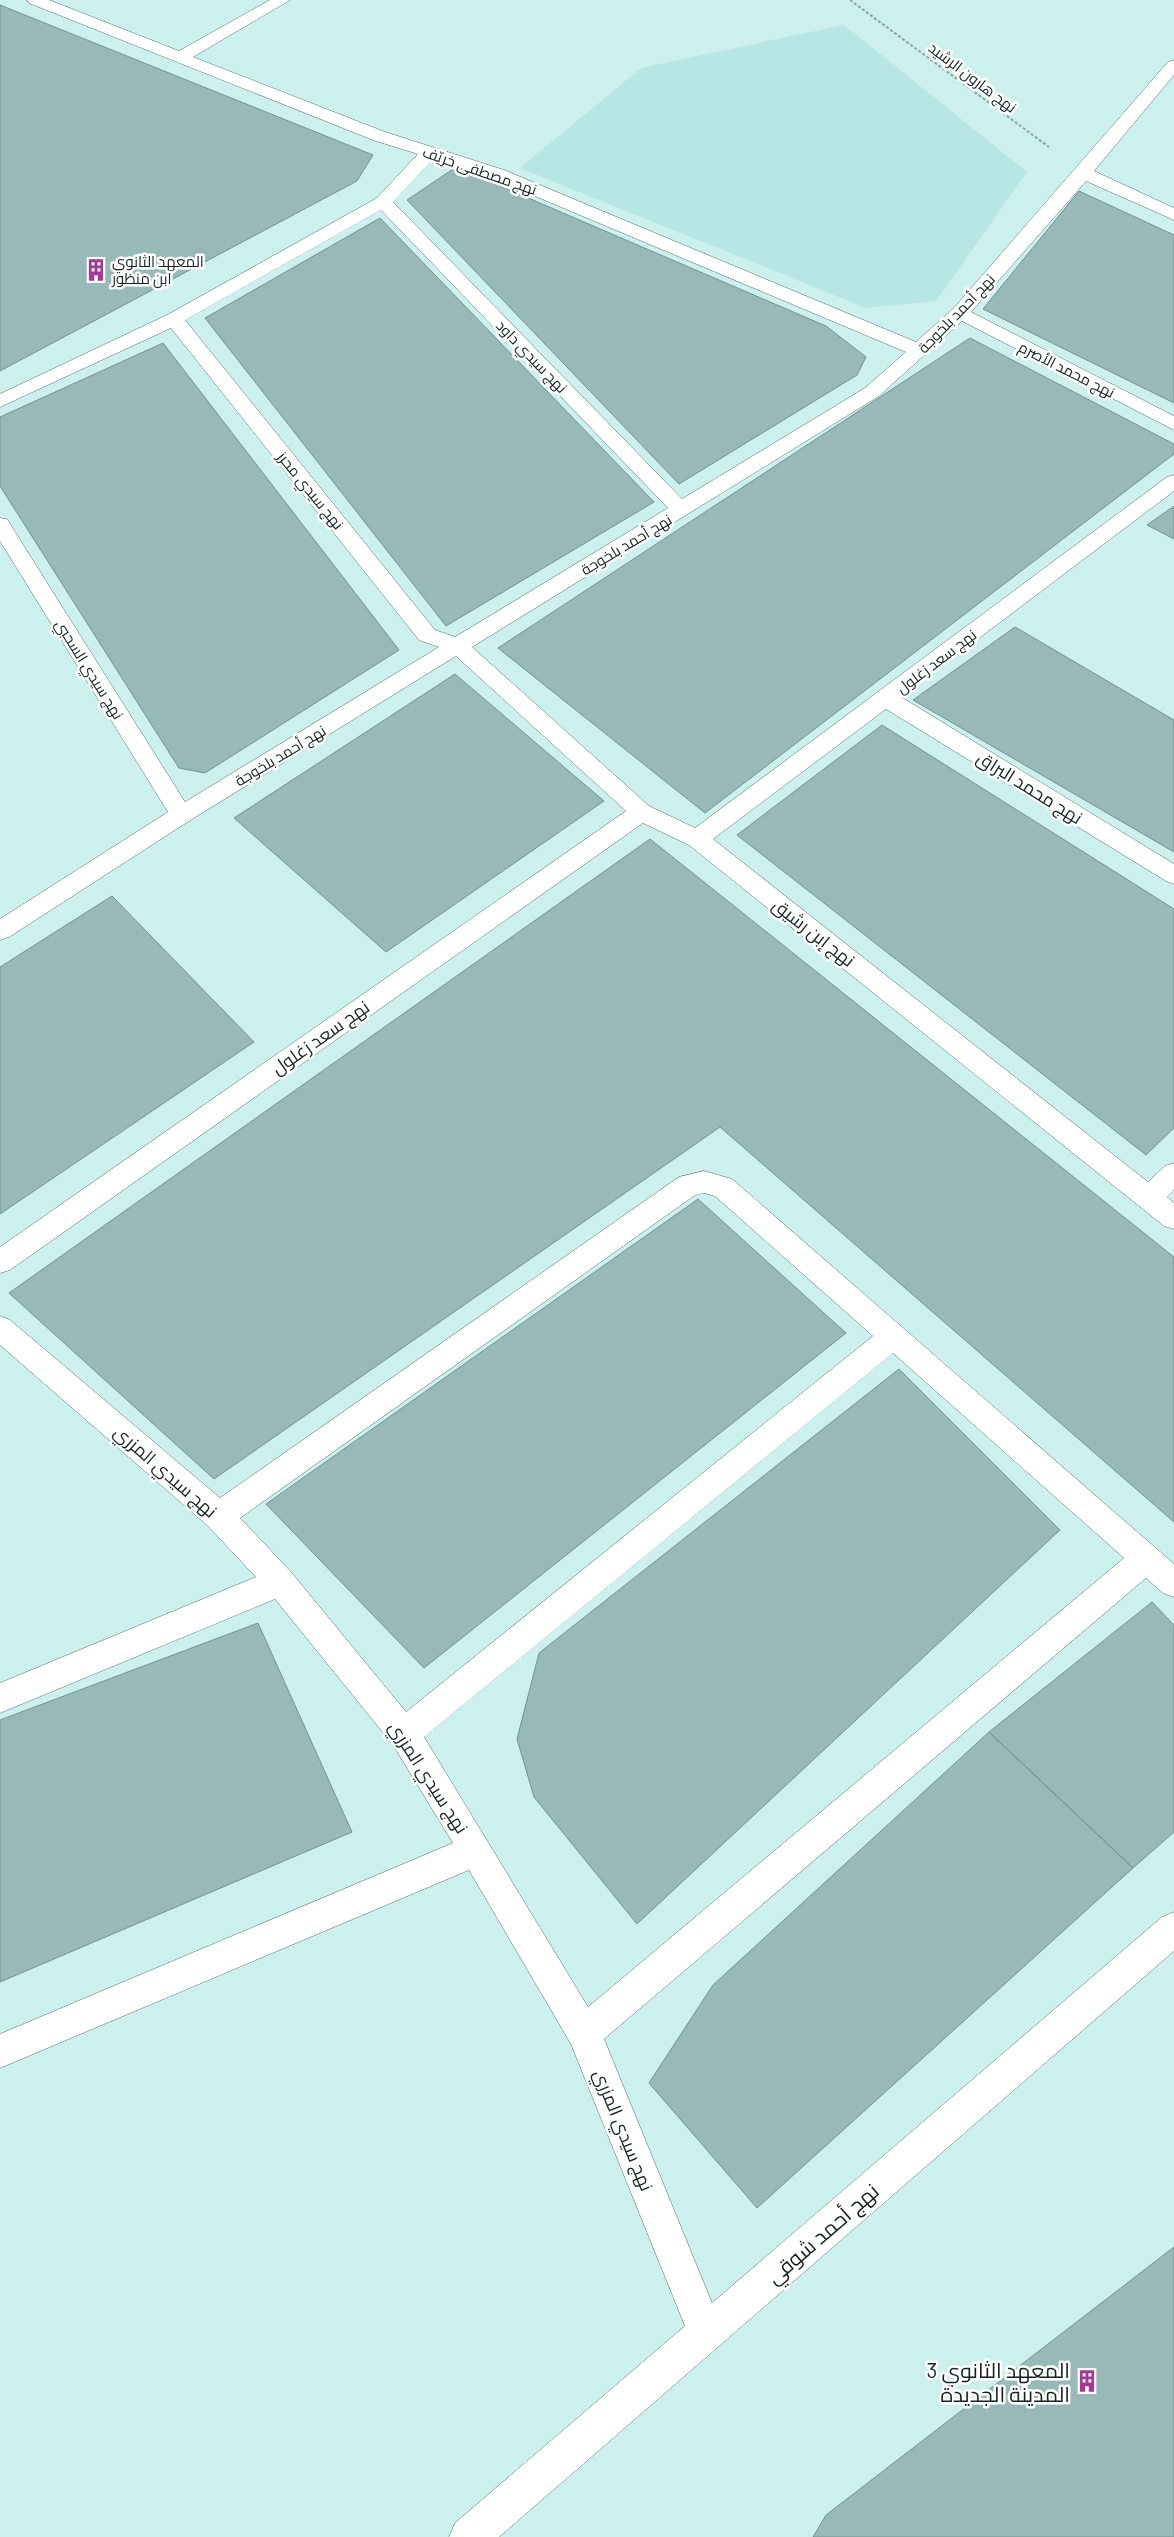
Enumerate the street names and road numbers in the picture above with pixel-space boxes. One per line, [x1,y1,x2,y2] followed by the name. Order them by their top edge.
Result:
[924,38,1020,118] street label: نهج هارون الرشيد
[420,142,540,201] street label: نهج مصطفى خريّف
[914,270,1000,358] street label: نهج أحمد بلخوجة
[490,316,571,399] street label: نهج سيدي داود
[1015,337,1118,404] street label: نهج محمد الأصرم
[270,447,348,535] street label: نهج سيدي محرز
[577,510,676,581] street label: نهج أحمد بلخوجة
[49,616,128,724] street label: نهج سيدي السحبي
[892,625,981,699] street label: نهج سعد زغلول
[231,721,330,792] street label: نهج أحمد بلخوجة
[972,746,1087,830] street label: نهج محمد البراق
[767,893,860,973] street label: نهج إبن رشيق
[267,995,374,1080] street label: نهج سعد زغلول
[107,1420,222,1525] street label: نهج سيدي المزري
[381,1717,473,1839] street label: نهج سيدي المزري
[586,2066,658,2196] street label: نهج سيدي المزري
[761,2178,886,2292] street label: نهج أحمد شوقي

